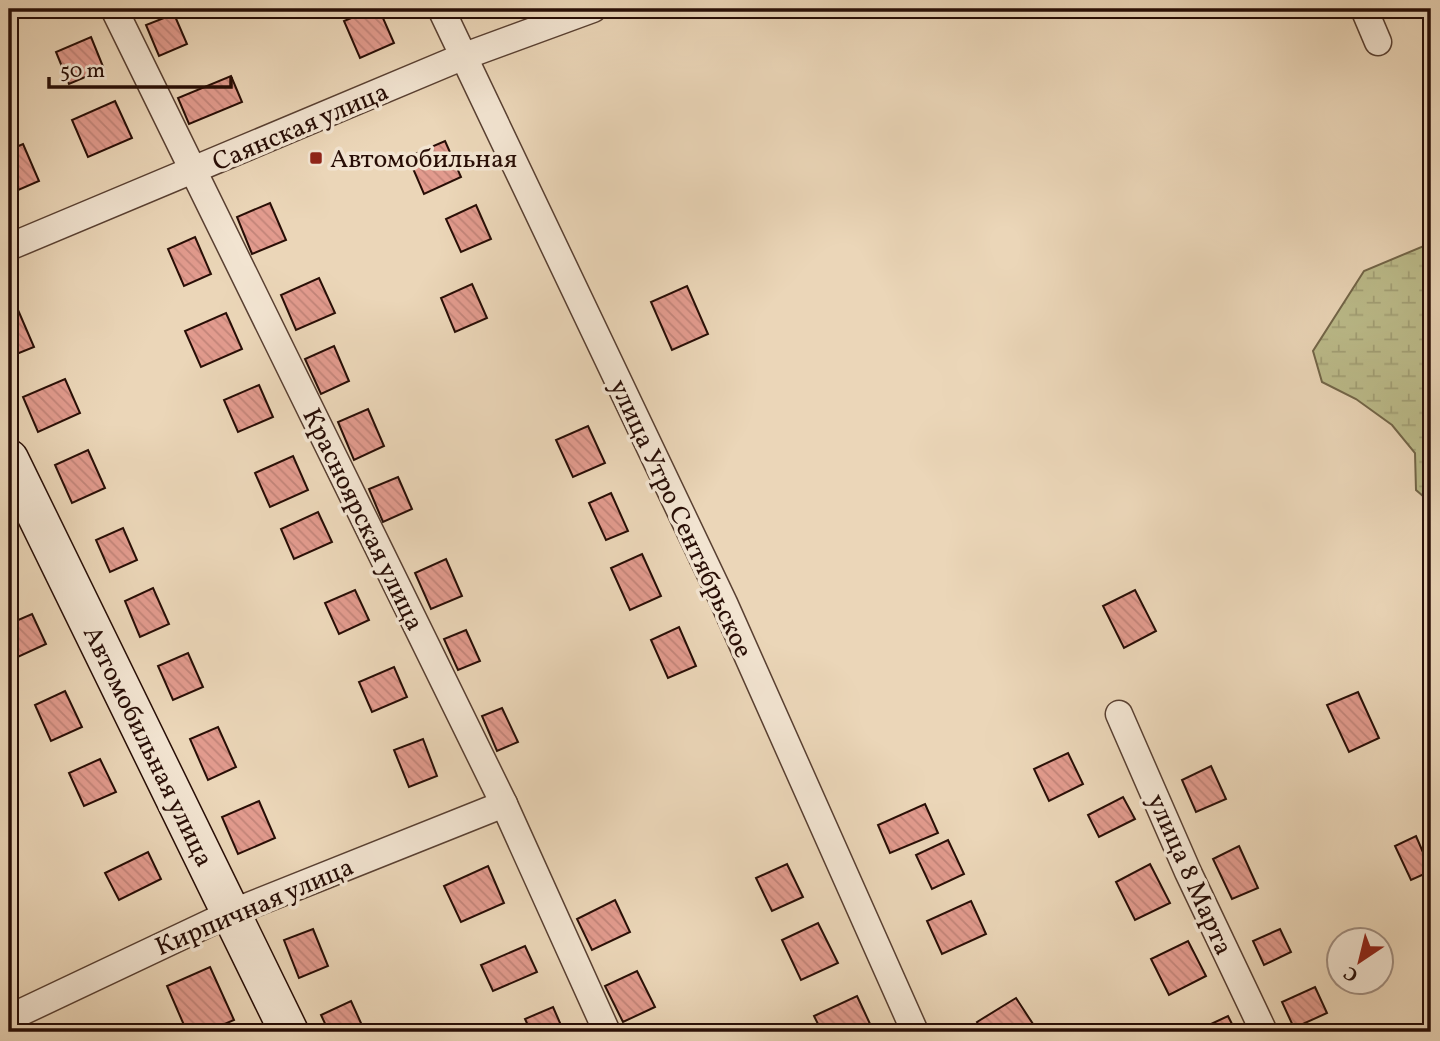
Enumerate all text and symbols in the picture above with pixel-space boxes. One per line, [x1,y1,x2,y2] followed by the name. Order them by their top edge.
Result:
[49,46,231,90] scale bar
[60,57,105,86] text: 50 m
[207,75,394,181] street label: Саянская улица
[330,142,517,178] place label: Автомобильная
[308,150,324,166] marker: Автомобильная
[600,374,761,664] street label: улица Утро Сентябрьское
[293,402,432,637] street label: Красноярская улица
[73,620,221,874] street label: Автомобильная улица
[1138,788,1241,961] street label: улица 8 Марта
[150,850,360,966] street label: Кирпичная улица
[1324,926,1394,996] north arrow
[1339,959,1364,987] text: С

